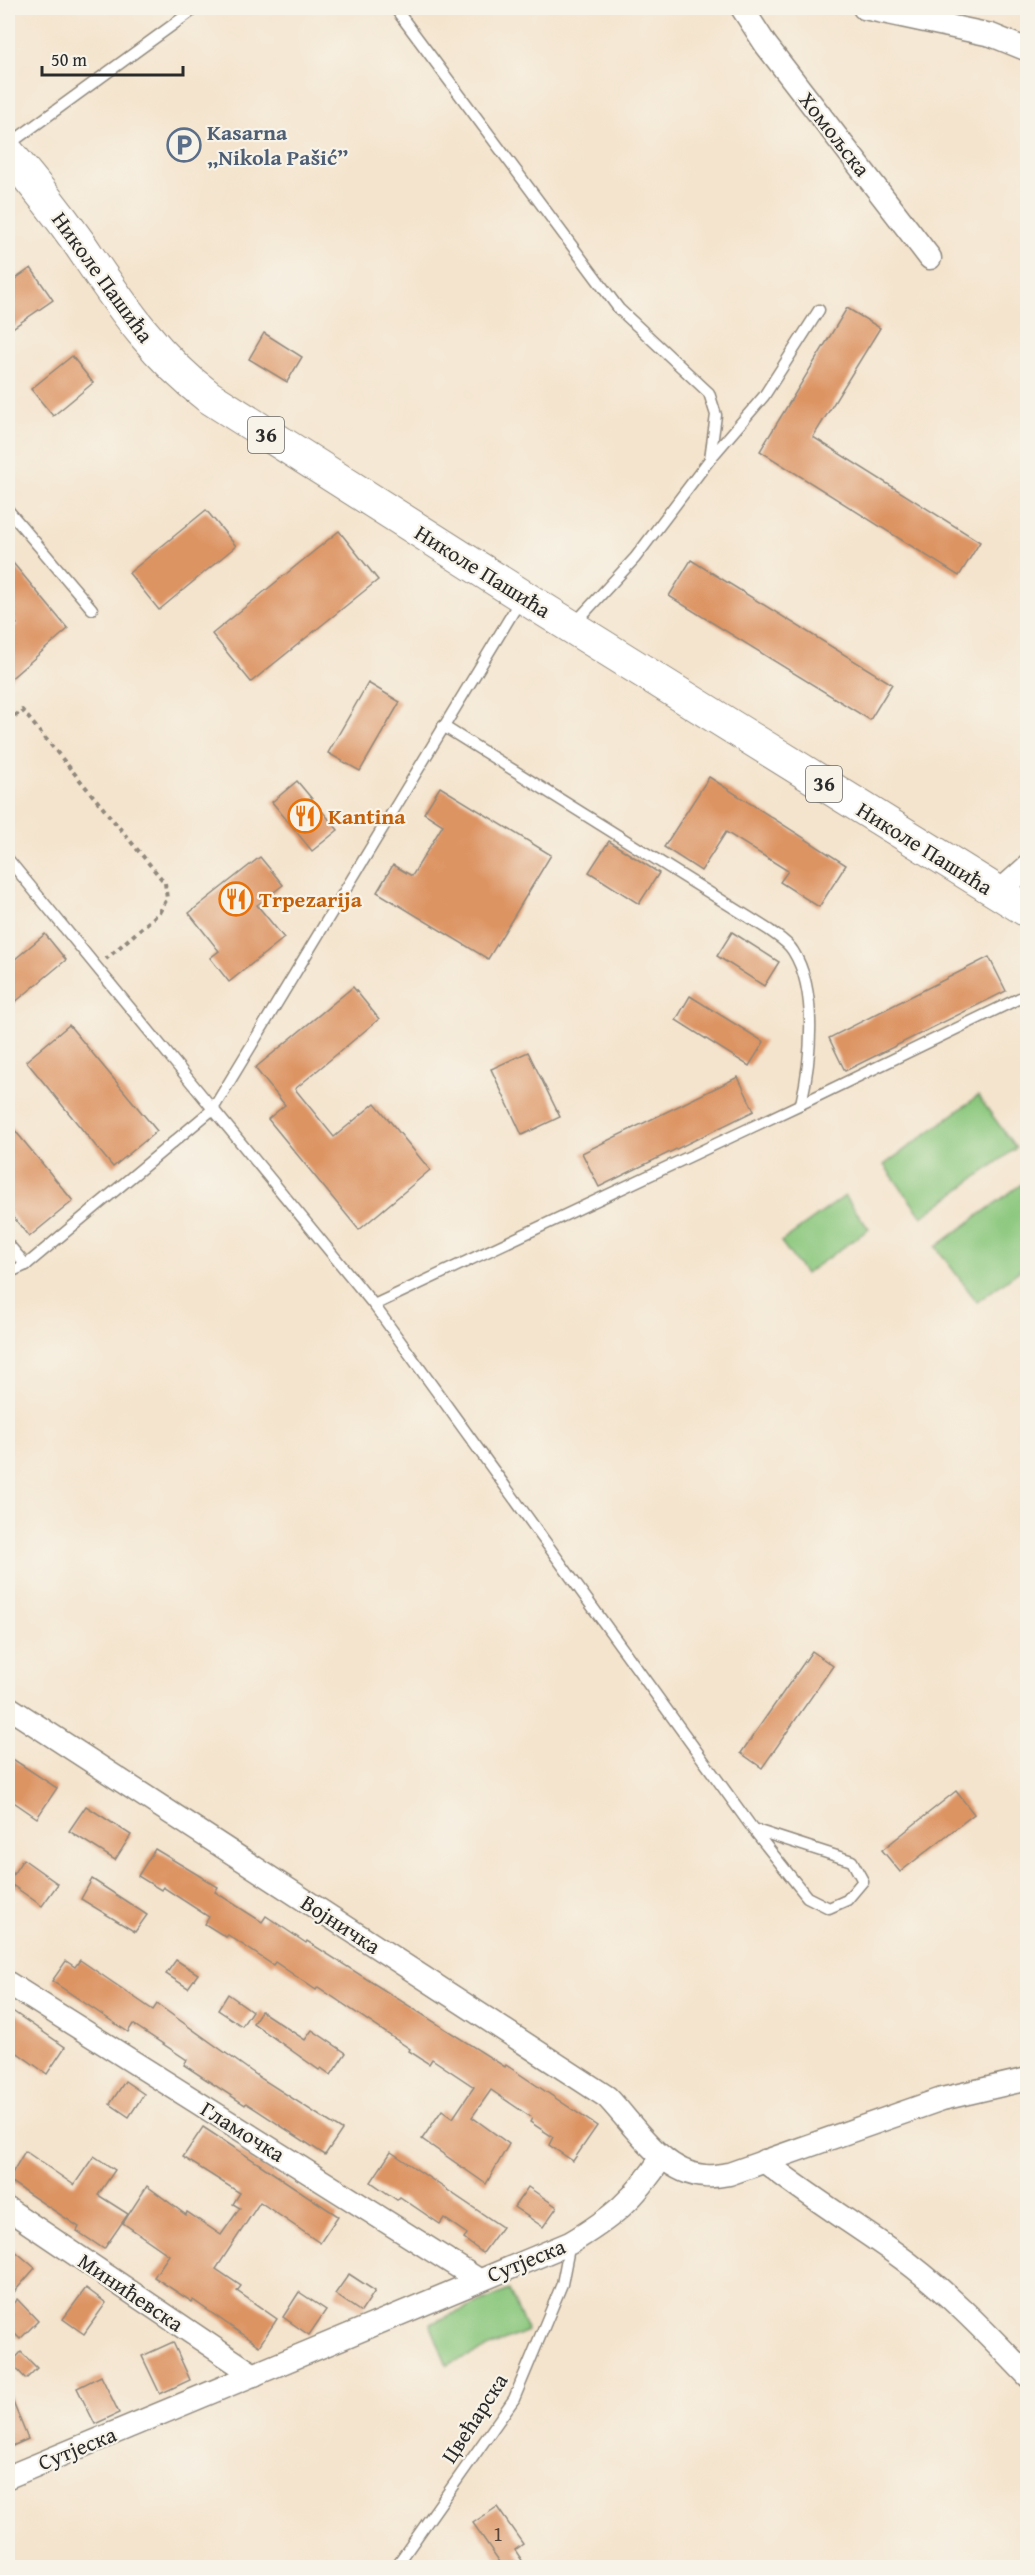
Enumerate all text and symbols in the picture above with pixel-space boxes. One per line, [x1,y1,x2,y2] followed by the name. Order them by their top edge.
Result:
[42,39,183,77] scale bar
[51,46,87,73] text: 50 m
[792,85,879,184] street label: Хомољска
[207,116,348,173] place label: Kasarna „Nikola Pašić”
[166,127,202,163] parking icon: Kasarna „Nikola Pašić”
[45,205,162,349] street label: Николе Пашића
[248,417,284,453] road number: 36
[409,516,558,626] street label: Николе Пашића
[806,766,842,802] road number: 36
[851,793,1000,903] street label: Николе Пашића
[287,798,323,834] restaurant icon: Kantina
[328,800,406,832] place label: Kantina
[218,881,254,917] restaurant icon: Trpezarija
[259,883,363,915] place label: Trpezarija
[295,1886,388,1962] street label: Војничка
[195,2093,292,2170] street label: Гламочка
[482,2230,570,2290] street label: Сутјеска
[72,2245,191,2339] street label: Минићевска
[433,2366,515,2469] street label: Цвећарска
[33,2418,121,2478] street label: Сутјеска
[493,2519,503,2548] house number: 1

